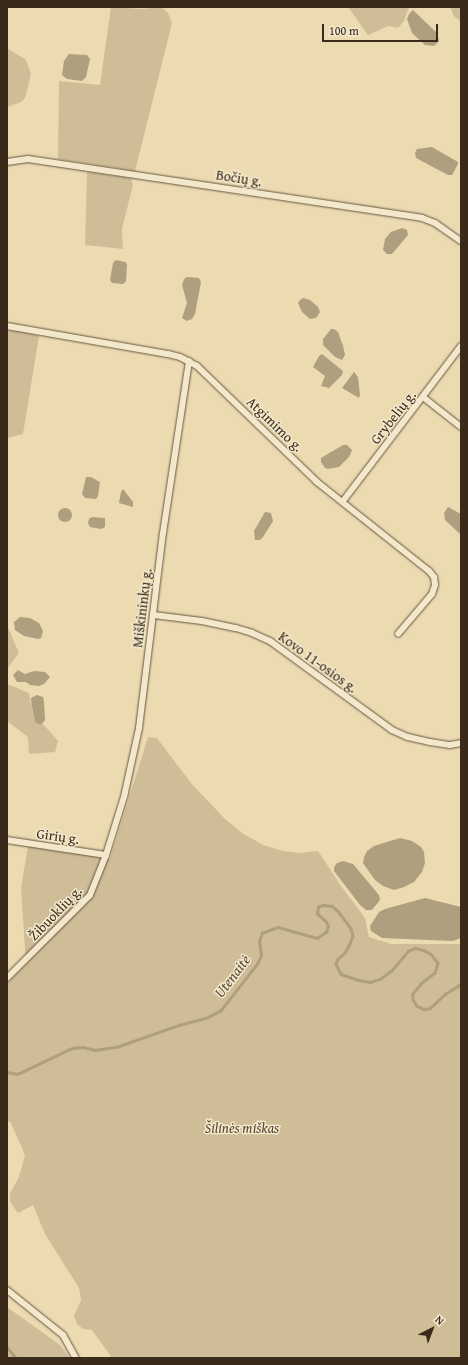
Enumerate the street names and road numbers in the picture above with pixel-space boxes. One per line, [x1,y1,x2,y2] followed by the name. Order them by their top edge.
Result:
[215,166,263,190] street label: Bočių g.
[367,387,419,447] street label: Grybelių g.
[243,393,307,455] street label: Atgimimo g.
[129,567,155,649] street label: Miškininkų g.
[275,628,361,696] street label: Kovo 11-osios g.
[36,825,80,847] street label: Girių g.
[25,882,85,944] street label: Žibuoklių g.

